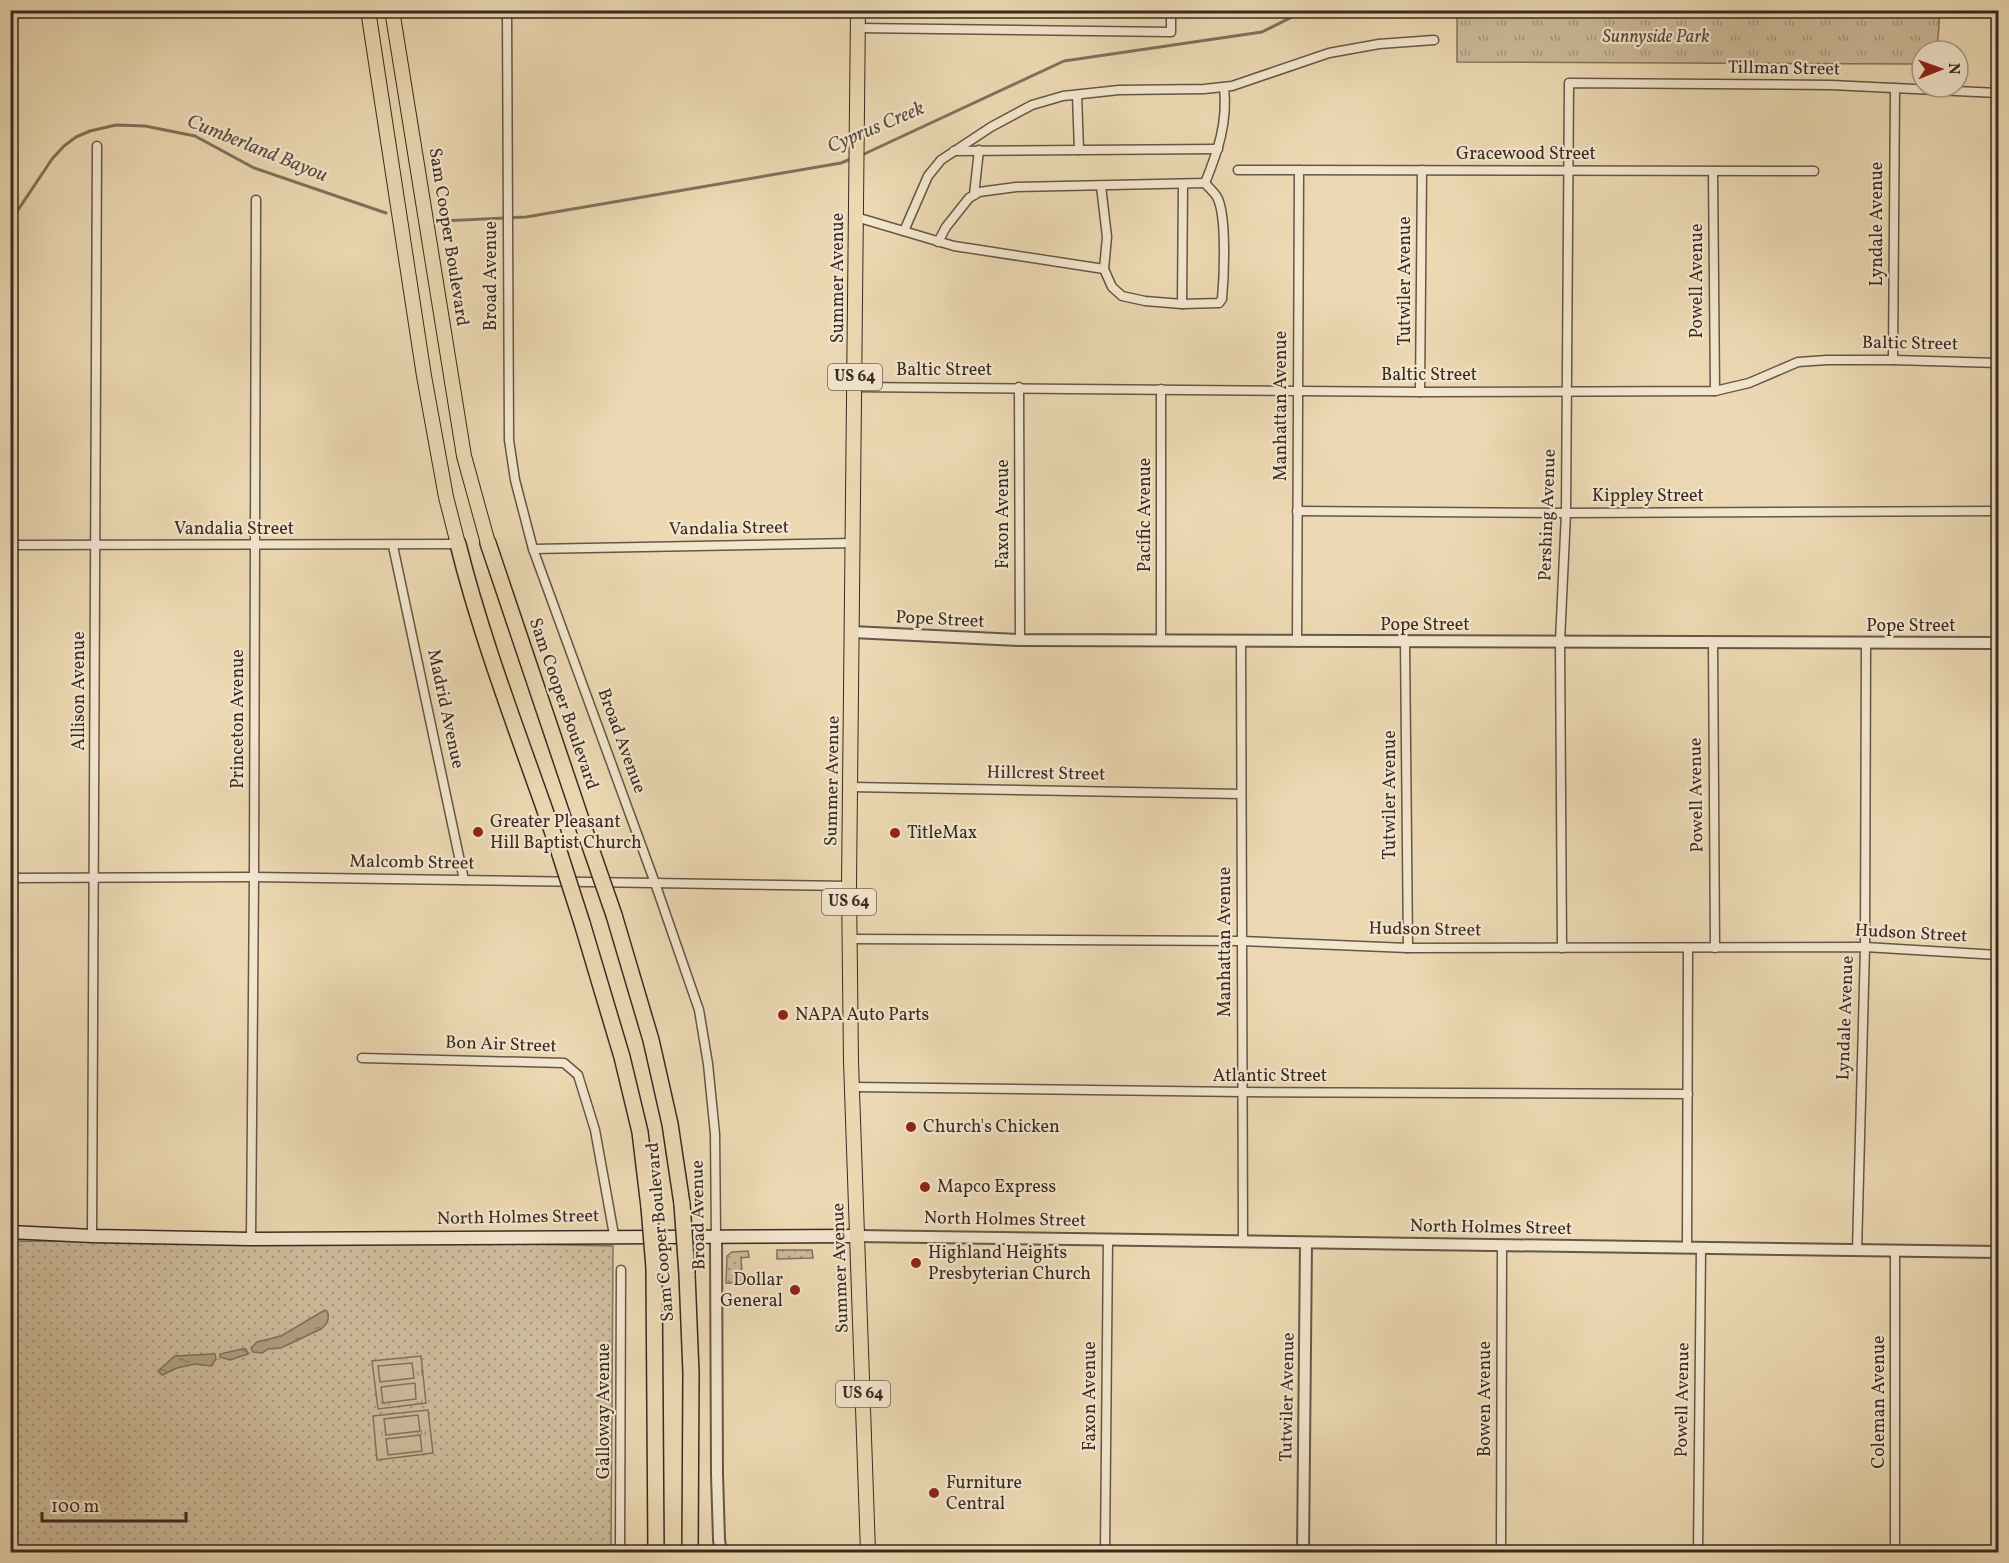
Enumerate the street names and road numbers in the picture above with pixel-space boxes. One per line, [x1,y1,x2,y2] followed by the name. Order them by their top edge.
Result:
[1728,56,1840,82] street label: Tillman Street
[1456,142,1596,167] street label: Gracewood Street
[422,146,474,328] street label: Sam Cooper Boulevard
[1865,162,1890,286] street label: Lyndale Avenue
[826,213,851,343] street label: Summer Avenue
[1393,216,1418,346] street label: Tutwiler Avenue
[479,221,504,331] street label: Broad Avenue
[1685,223,1710,339] street label: Powell Avenue
[1269,331,1294,481] street label: Manhattan Avenue
[1862,331,1958,357] street label: Baltic Street
[896,358,992,383] street label: Baltic Street
[1381,363,1477,388] street label: Baltic Street
[828,364,882,390] road number: US 64
[1533,448,1563,582] street label: Pershing Avenue
[1133,458,1158,572] street label: Pacific Avenue
[991,459,1016,569] street label: Faxon Avenue
[1592,484,1704,509] street label: Kippley Street
[669,515,789,543] street label: Vandalia Street
[174,517,294,542] street label: Vandalia Street
[895,605,985,635] street label: Pope Street
[1380,613,1470,638] street label: Pope Street
[1866,614,1956,639] street label: Pope Street
[522,615,604,793] street label: Sam Cooper Boulevard
[67,631,92,751] street label: Allison Avenue
[420,647,470,771] street label: Madrid Avenue
[226,649,251,789] street label: Princeton Avenue
[590,685,652,797] street label: Broad Avenue
[819,716,847,846] street label: Summer Avenue
[1378,730,1403,860] street label: Tutwiler Avenue
[1683,737,1711,853] street label: Powell Avenue
[986,760,1106,788] street label: Hillcrest Street
[349,849,475,877] street label: Malcomb Street
[1213,867,1238,1017] street label: Manhattan Avenue
[822,889,876,915] road number: US 64
[1368,917,1482,943] street label: Hudson Street
[1854,919,1968,949] street label: Hudson Street
[1831,955,1861,1081] street label: Lyndale Avenue
[445,1031,557,1059] street label: Bon Air Street
[1213,1064,1327,1089] street label: Atlantic Street
[641,1141,681,1323] street label: Sam Cooper Boulevard
[686,1160,712,1270] street label: Broad Avenue
[826,1202,856,1334] street label: Summer Avenue
[437,1204,599,1232] street label: North Holmes Street
[924,1206,1086,1234] street label: North Holmes Street
[1410,1214,1572,1242] street label: North Holmes Street
[1274,1332,1302,1462] street label: Tutwiler Avenue
[1867,1335,1892,1469] street label: Coleman Avenue
[1078,1341,1103,1451] street label: Faxon Avenue
[1473,1341,1498,1457] street label: Bowen Avenue
[1669,1342,1697,1458] street label: Powell Avenue
[592,1343,617,1479] street label: Galloway Avenue
[836,1381,890,1407] road number: US 64

